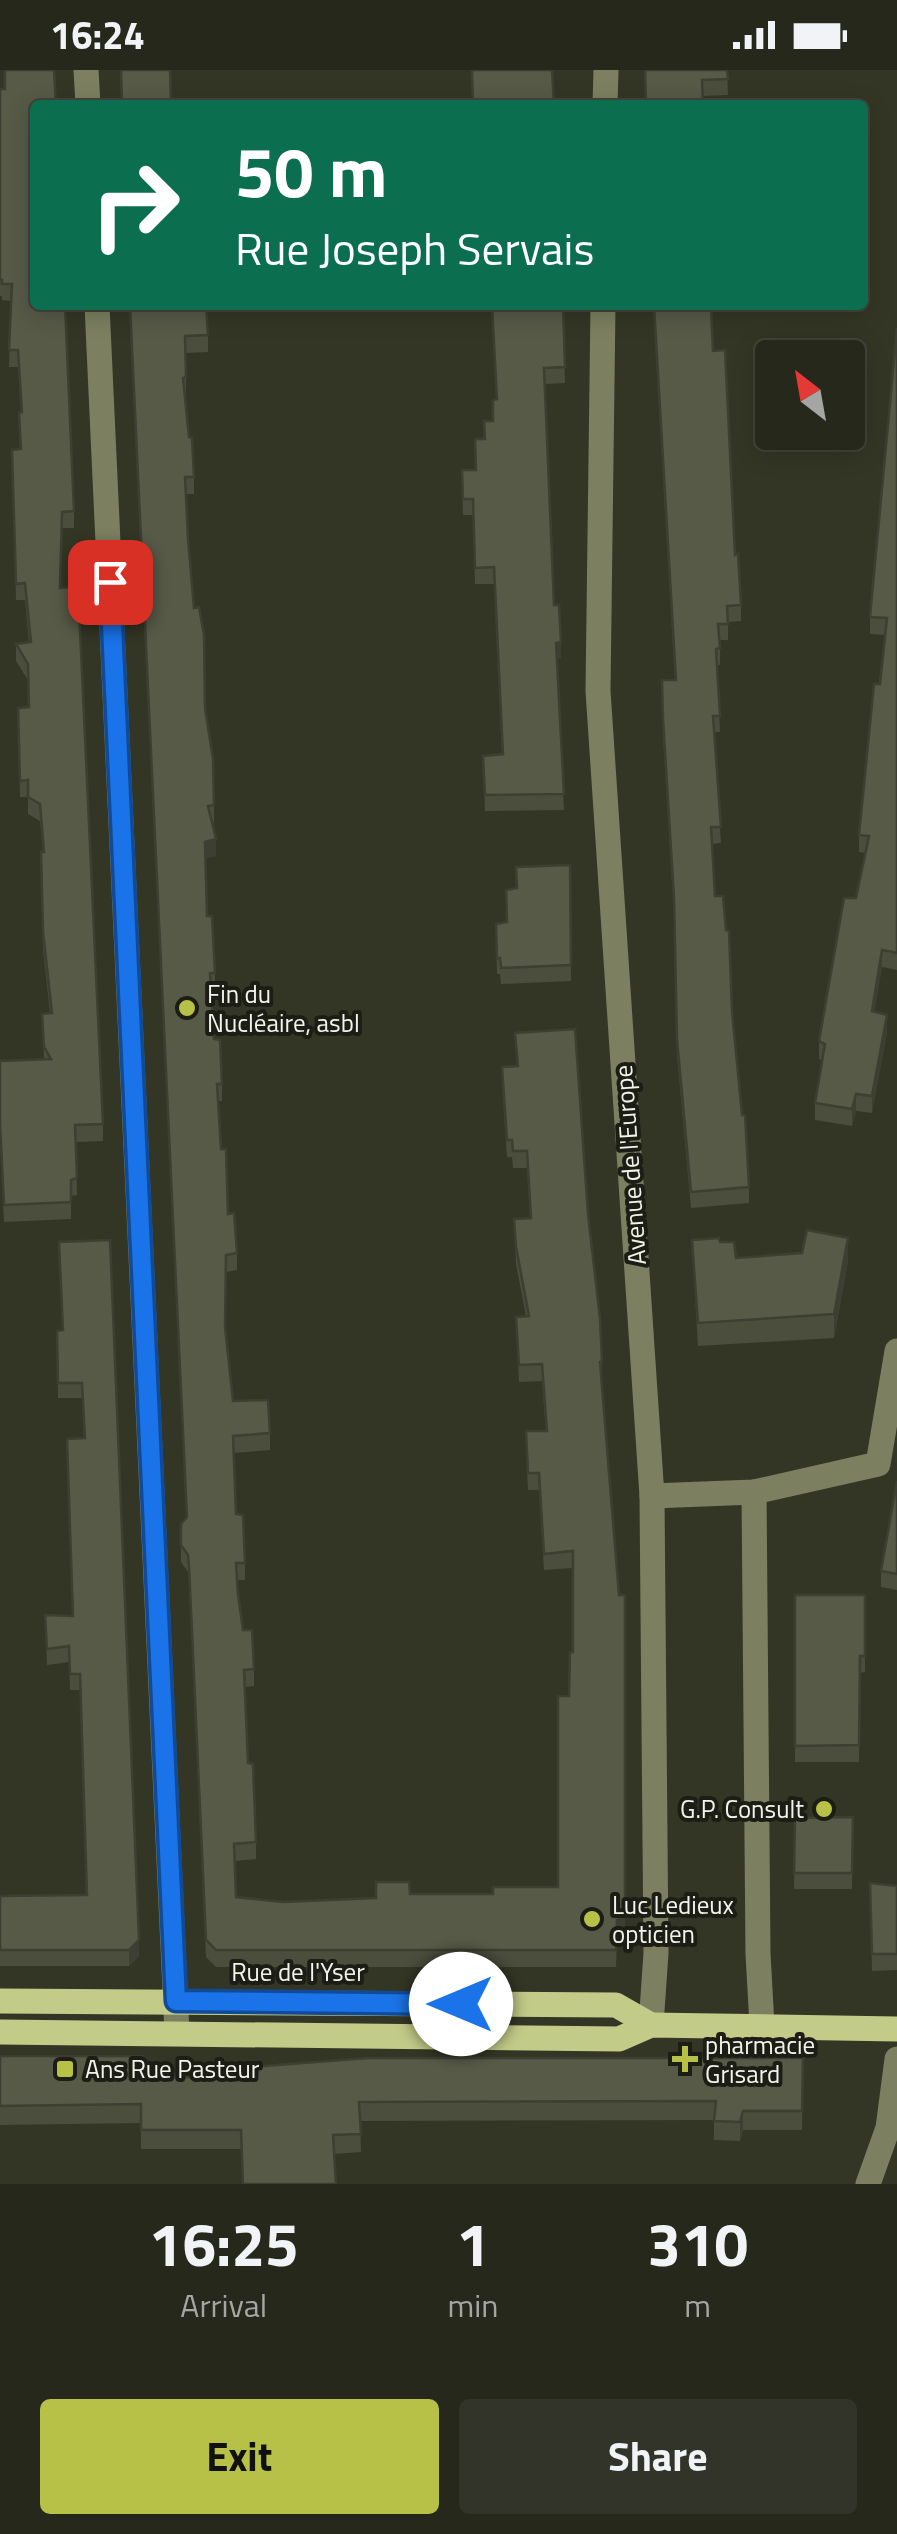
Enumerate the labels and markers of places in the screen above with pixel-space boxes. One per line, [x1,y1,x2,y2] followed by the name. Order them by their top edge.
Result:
[68,540,153,625] pin
[207,975,360,1042] place label: Fin du Nucléaire, asbl
[176,997,198,1019] marker: Fin du Nucléaire, asbl
[680,1790,804,1828] place label: G.P. Consult
[813,1798,835,1820] marker: G.P. Consult
[612,1886,734,1953] place label: Luc Ledieux opticien
[581,1908,603,1930] marker: Luc Ledieux opticien
[705,2026,815,2093] place label: pharmacie Grisard
[674,2048,696,2070] marker: pharmacie Grisard
[85,2050,260,2088] place label: Ans Rue Pasteur
[54,2058,76,2080] marker: Ans Rue Pasteur

